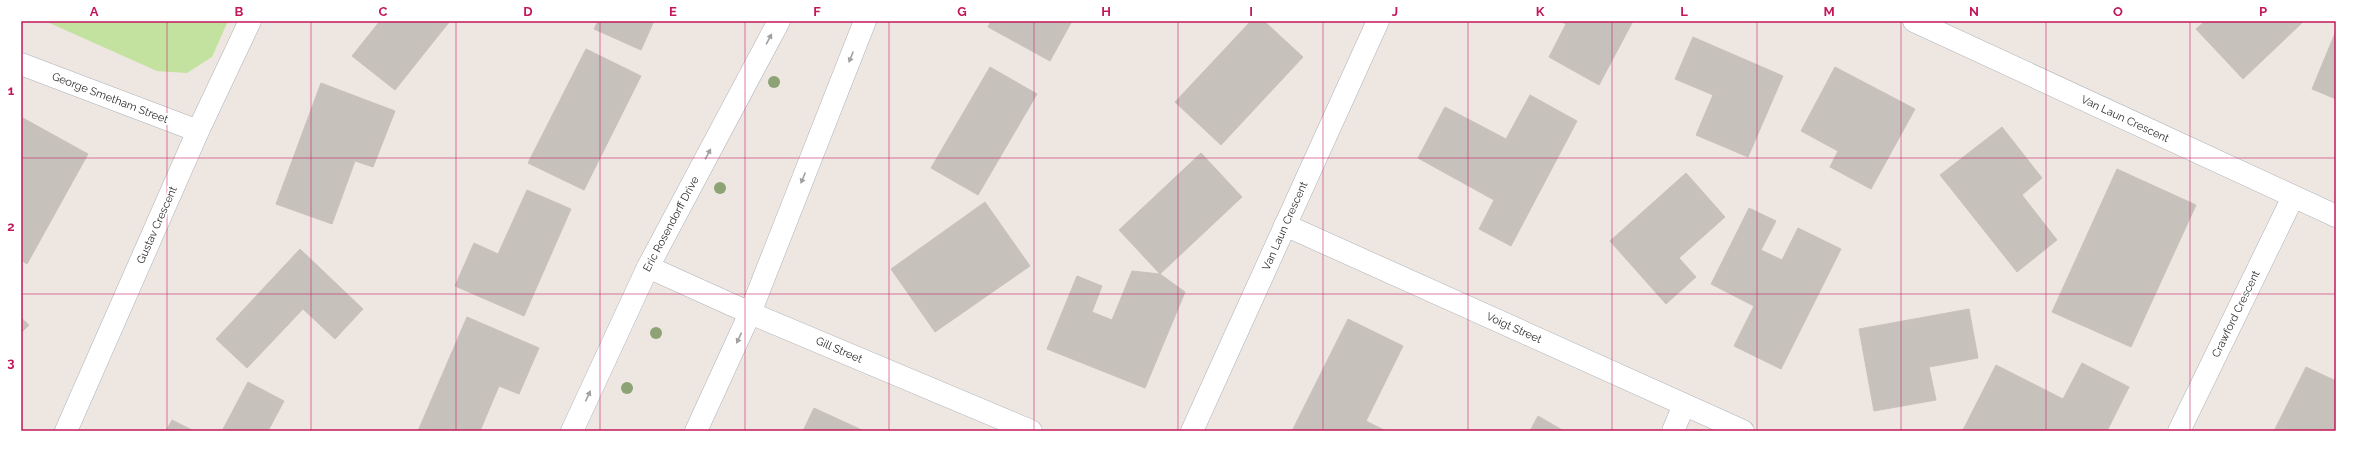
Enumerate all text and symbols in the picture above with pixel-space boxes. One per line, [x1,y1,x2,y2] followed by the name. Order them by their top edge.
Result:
[90,4,99,19] text: A
[235,4,244,19] text: B
[379,4,388,19] text: C
[523,4,533,19] text: D
[669,4,677,19] text: E
[813,4,821,19] text: F
[957,4,967,19] text: G
[1101,4,1111,19] text: H
[1249,4,1253,19] text: I
[1392,4,1398,19] text: J
[1536,4,1545,19] text: K
[1680,4,1688,19] text: L
[1823,4,1835,19] text: M
[1969,4,1979,19] text: N
[2113,4,2123,19] text: O
[2259,4,2267,19] text: P
[766,33,773,45] one-way arrow
[848,52,854,64] one-way arrow
[50,70,170,126] street label: George Smetham Street
[8,83,15,98] text: 1
[2079,93,2171,145] street label: Van Laun Crescent
[705,148,711,160] one-way arrow
[800,173,806,185] one-way arrow
[640,174,702,274] street label: Eric Rosendorff Drive
[1260,179,1311,272] street label: Van Laun Crescent
[134,184,180,266] street label: Gustav Crescent
[7,219,15,234] text: 2
[2209,268,2263,360] street label: Crawford Crescent
[1484,310,1544,346] street label: Voigt Street
[736,332,742,343] one-way arrow
[814,334,864,366] street label: Gill Street
[7,355,15,370] text: 3
[585,390,591,401] one-way arrow

